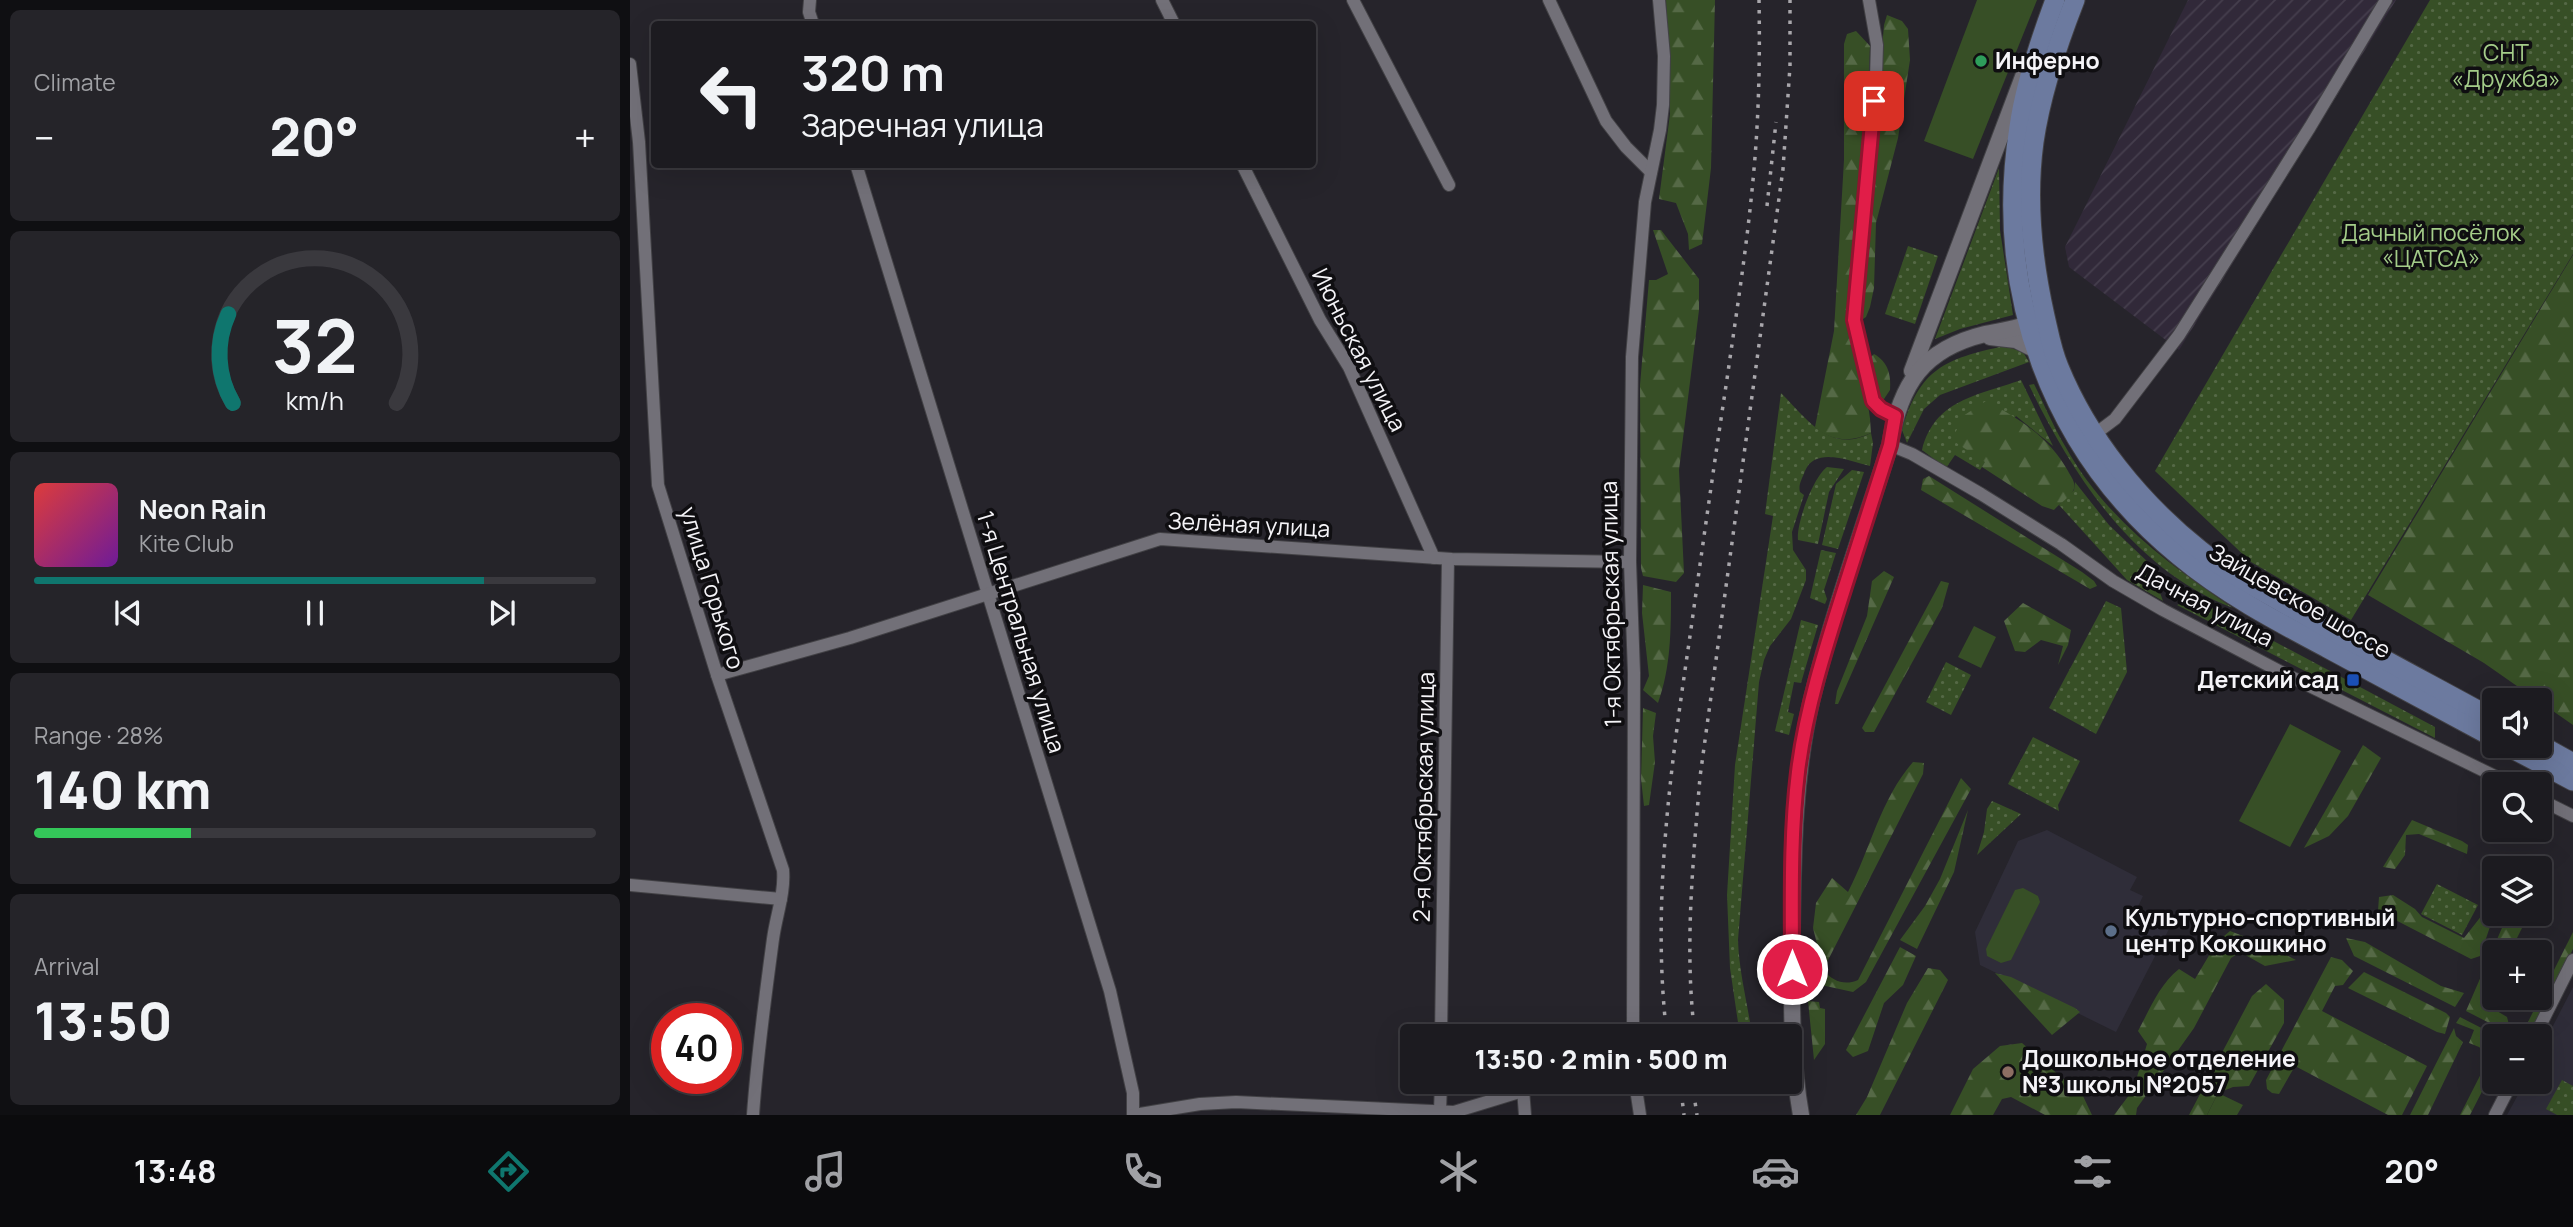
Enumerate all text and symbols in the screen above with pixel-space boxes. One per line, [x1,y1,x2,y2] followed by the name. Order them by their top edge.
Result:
[2451,36,2561,94] park label: СНТ «Дружба»
[801,39,945,106] text: 320 m
[1995,44,2100,76] place label: Инферно
[686,49,777,140] icon: left
[1973,53,1989,69] marker: Инферно
[34,66,116,98] text: Climate
[1844,71,1904,131] pin
[1855,82,1893,120] icon: arrive
[269,101,359,172] text: 20°
[801,103,1044,147] text: Заречная улица
[34,111,55,163] text: −
[574,111,596,163] text: +
[2341,216,2522,274] park label: Дачный посёлок «ЦАТСА»
[1305,263,1415,437] street label: Июньская улица
[272,295,358,395] text: 32
[286,382,344,417] text: km/h
[1592,481,1628,727] street label: 1-я Октябрьская улица
[139,491,267,527] text: Neon Rain
[673,503,753,673] street label: улица Горького
[1167,504,1331,544] street label: Зелёная улица
[970,507,1074,757] street label: 1-я Центральная улица
[139,527,234,559] text: Kite Club
[2204,535,2397,665] street label: Зайцевское шоссе
[2131,555,2280,654] street label: Дачная улица
[109,594,147,632] icon: previous
[296,594,334,632] icon: pause
[483,594,521,632] icon: next
[2197,663,2339,695] place label: Детский сад
[1405,671,1441,923] street label: 2-я Октябрьская улица
[2345,672,2361,688] marker: Детский сад
[2482,688,2552,1094] map controls
[2482,688,2552,758] button: sound
[34,719,164,751] text: Range · 28%
[34,754,211,825] text: 140 km
[2482,772,2552,842] button: search
[2482,856,2552,926] button: layers
[2125,901,2395,959] place label: Культурно-спортивный центр Кокошкино
[2103,923,2119,939] marker: Культурно-спортивный центр Кокошкино
[1755,932,1829,1006] position arrow
[2482,940,2552,1010] button: +
[34,950,100,982] text: Arrival
[34,985,173,1056] text: 13:50
[651,1003,742,1094] speed limit sign: 40
[2482,1024,2552,1094] button: −
[1475,1041,1727,1077] text: 13:50 · 2 min · 500 m
[2022,1042,2296,1100] place label: Дошкольное отделение №3 школы №2057
[2000,1064,2016,1080] marker: Дошкольное отделение №3 школы №2057
[484,1147,533,1196] icon: directions
[801,1147,850,1196] icon: music
[1118,1147,1167,1196] icon: phone
[1434,1147,1483,1196] icon: climate
[1751,1147,1800,1196] icon: car
[2068,1147,2117,1196] icon: filters
[134,1149,217,1193] text: 13:48
[2385,1149,2439,1193] text: 20°

